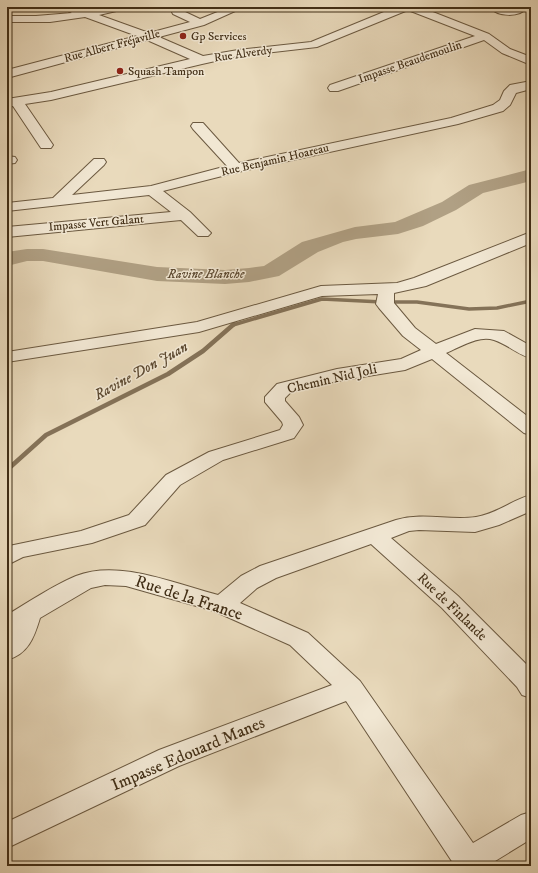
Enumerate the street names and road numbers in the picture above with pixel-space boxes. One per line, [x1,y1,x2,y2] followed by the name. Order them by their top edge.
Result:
[62,26,162,66] street label: Rue Albert Fréjaville
[356,37,464,87] street label: Impasse Beaudemoulin
[213,42,273,66] street label: Rue Alverdy
[220,140,331,180] street label: Rue Benjamin Hoareau
[48,211,144,235] street label: Impasse Vert Galant
[285,360,379,398] street label: Chemin Nid Joli
[413,569,491,645] street label: Rue de Finlande
[133,570,245,626] street label: Rue de la France
[108,712,268,796] street label: Impasse Edouard Manes

